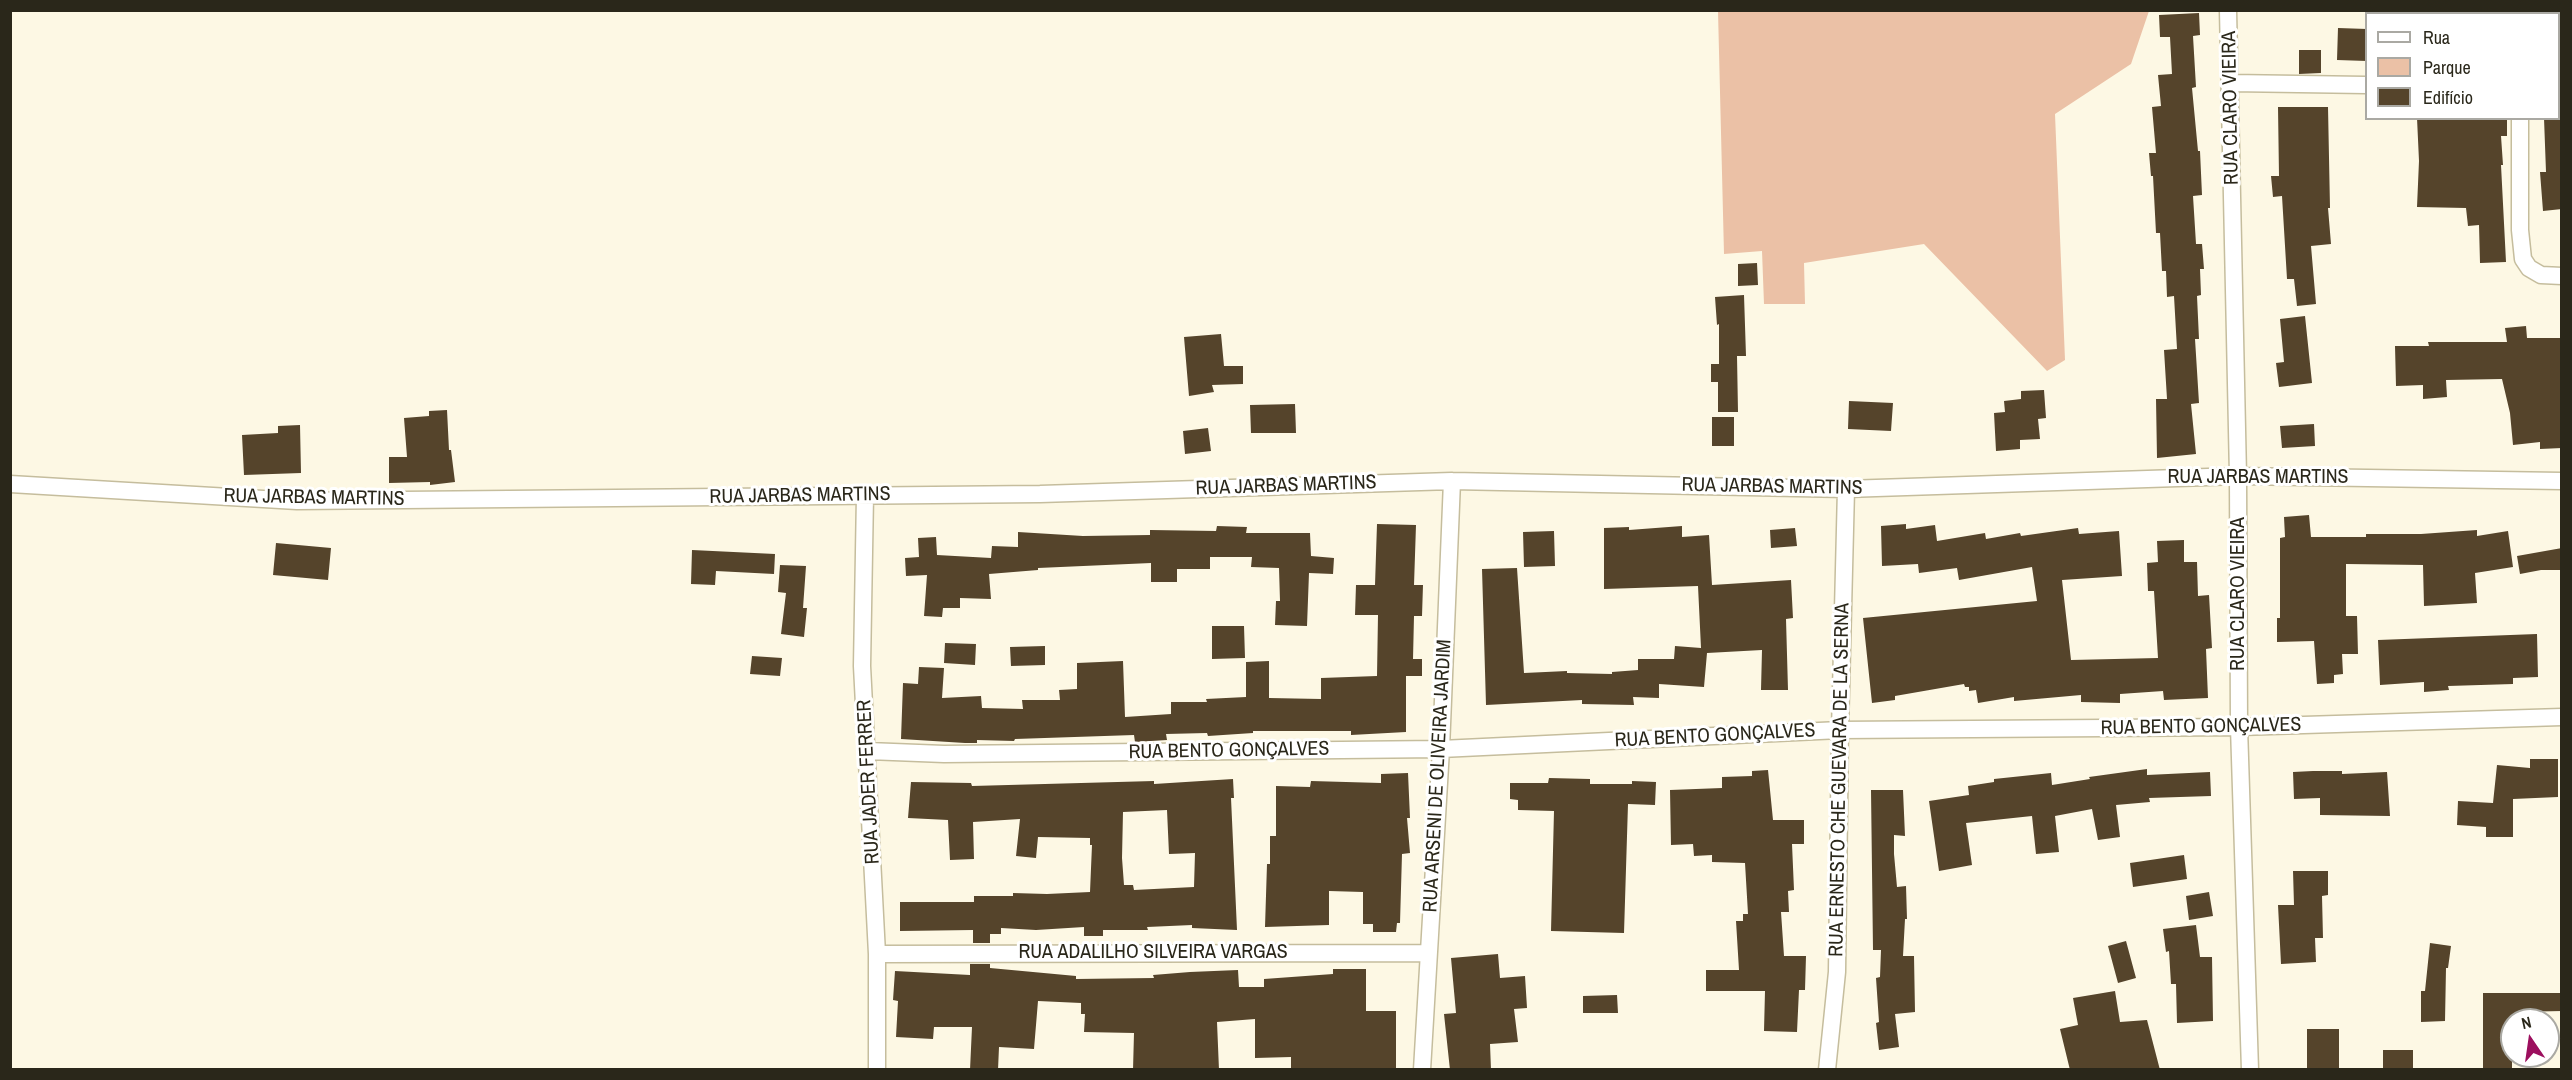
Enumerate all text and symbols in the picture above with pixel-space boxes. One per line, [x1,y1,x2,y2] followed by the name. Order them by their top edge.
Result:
[2365,12,2560,120] legend
[2423,25,2450,50] text: Rua
[2218,31,2244,185] street label: RUA CLARO VIEIRA
[2423,55,2471,80] text: Parque
[2423,85,2473,110] text: Edifício
[2167,466,2349,490] street label: RUA JARBAS MARTINS
[1195,471,1377,501] street label: RUA JARBAS MARTINS
[1681,473,1863,501] street label: RUA JARBAS MARTINS
[709,482,891,510] street label: RUA JARBAS MARTINS
[223,484,405,512] street label: RUA JARBAS MARTINS
[2227,517,2251,671] street label: RUA CLARO VIEIRA
[1825,603,1855,957] street label: RUA ERNESTO CHE GUEVARA DE LA SERNA
[1419,639,1457,913] street label: RUA ARSENI DE OLIVEIRA JARDIM
[853,699,885,865] street label: RUA JADER FERRER
[2100,713,2302,741] street label: RUA BENTO GONÇALVES
[1614,719,1816,753] street label: RUA BENTO GONÇALVES
[1128,737,1330,765] street label: RUA BENTO GONÇALVES
[1018,941,1288,965] street label: RUA ADALILHO SILVEIRA VARGAS
[2500,1008,2560,1068] north arrow
[2519,1011,2533,1034] text: N

